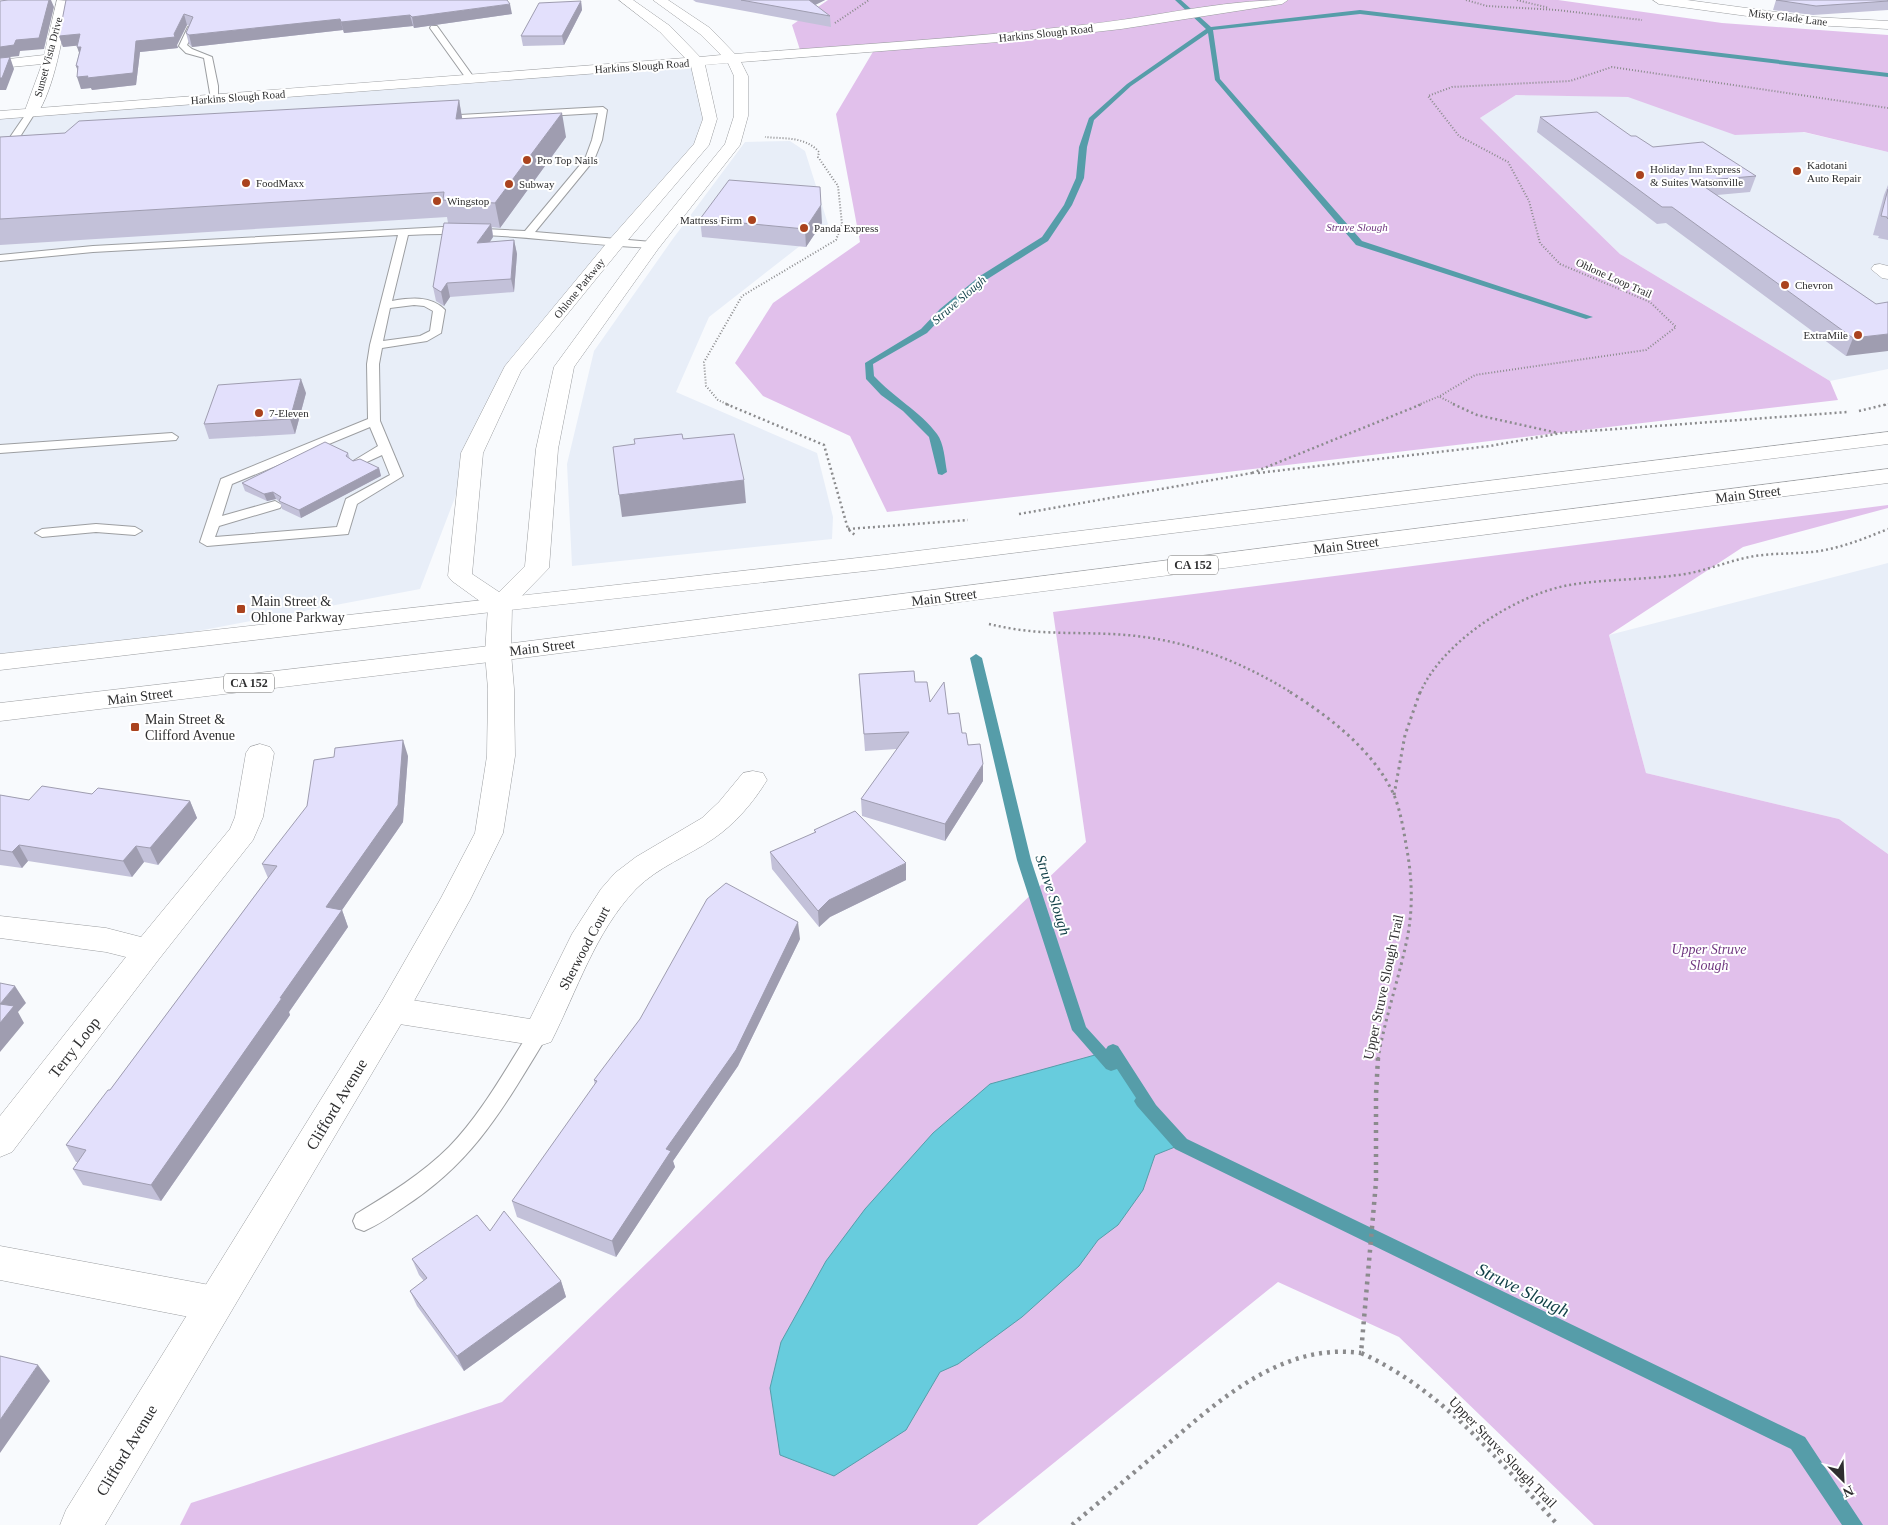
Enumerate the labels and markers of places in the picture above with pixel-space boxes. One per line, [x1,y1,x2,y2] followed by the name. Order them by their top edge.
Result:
[521,154,533,166] marker: Pro Top Nails
[537,154,598,166] place label: Pro Top Nails
[1807,159,1861,184] place label: Kadotani Auto Repair
[1650,163,1743,188] place label: Holiday Inn Express & Suites Watsonville
[1791,165,1803,177] marker: Kadotani Auto Repair
[1634,169,1646,181] marker: Holiday Inn Express & Suites Watsonville
[240,177,252,189] marker: FoodMaxx
[256,177,305,189] place label: FoodMaxx
[503,178,515,190] marker: Subway
[519,178,555,190] place label: Subway
[431,195,443,207] marker: Wingstop
[447,195,490,207] place label: Wingstop
[680,214,742,226] place label: Mattress Firm
[746,214,758,226] marker: Mattress Firm
[798,222,810,234] marker: Panda Express
[814,222,878,234] place label: Panda Express
[1779,279,1791,291] marker: Chevron
[1795,279,1833,291] place label: Chevron
[1803,329,1848,341] place label: ExtraMile
[1852,329,1864,341] marker: ExtraMile
[253,407,265,419] marker: 7-Eleven
[269,407,309,419] place label: 7-Eleven
[251,594,345,625] place label: Main Street & Ohlone Parkway
[235,603,247,615] marker: Main Street & Ohlone Parkway
[145,712,235,743] place label: Main Street & Clifford Avenue
[129,721,141,733] marker: Main Street & Clifford Avenue

